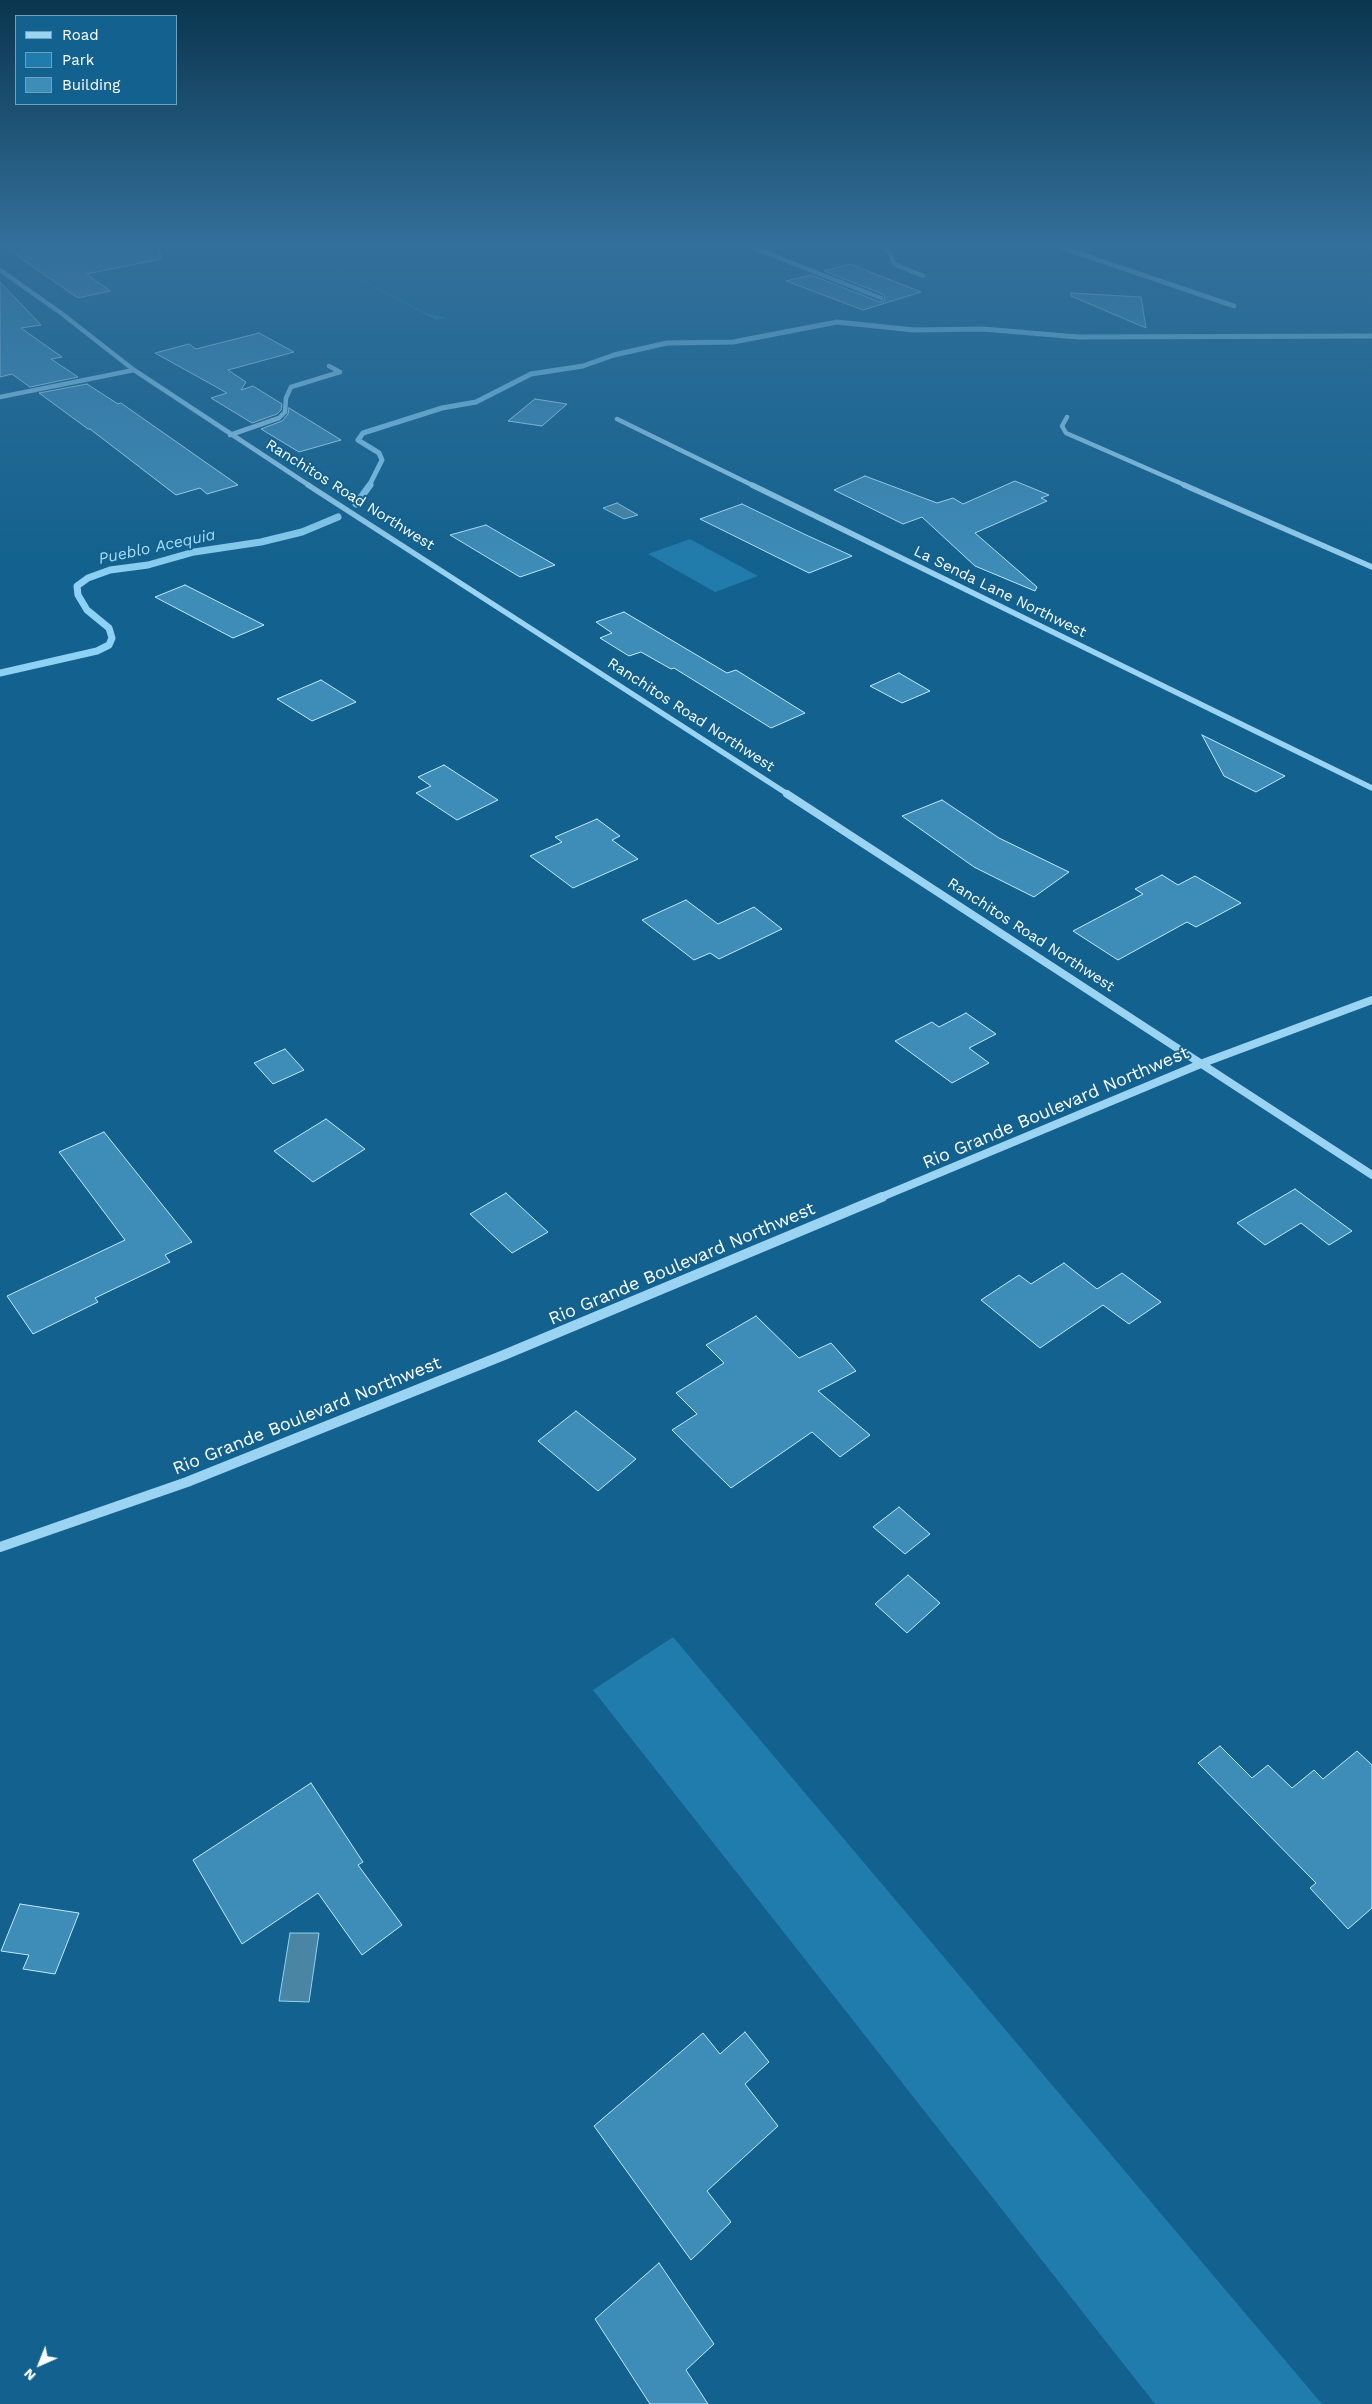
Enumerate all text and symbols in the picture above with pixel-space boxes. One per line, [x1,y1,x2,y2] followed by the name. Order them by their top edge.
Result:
[15,15,178,105] legend
[62,26,99,44] text: Road
[62,51,94,69] text: Park
[62,76,120,94] text: Building
[262,436,438,554] street label: Ranchitos Road Northwest
[97,525,217,569] water label: Pueblo Acequia
[911,542,1089,642] street label: La Senda Lane Northwest
[604,654,778,776] street label: Ranchitos Road Northwest
[944,874,1118,996] street label: Ranchitos Road Northwest
[920,1042,1192,1174] street label: Rio Grande Boulevard Northwest
[546,1198,818,1330] street label: Rio Grande Boulevard Northwest
[170,1352,444,1480] street label: Rio Grande Boulevard Northwest
[15,2339,65,2389] north arrow
[20,2365,39,2384] text: N

